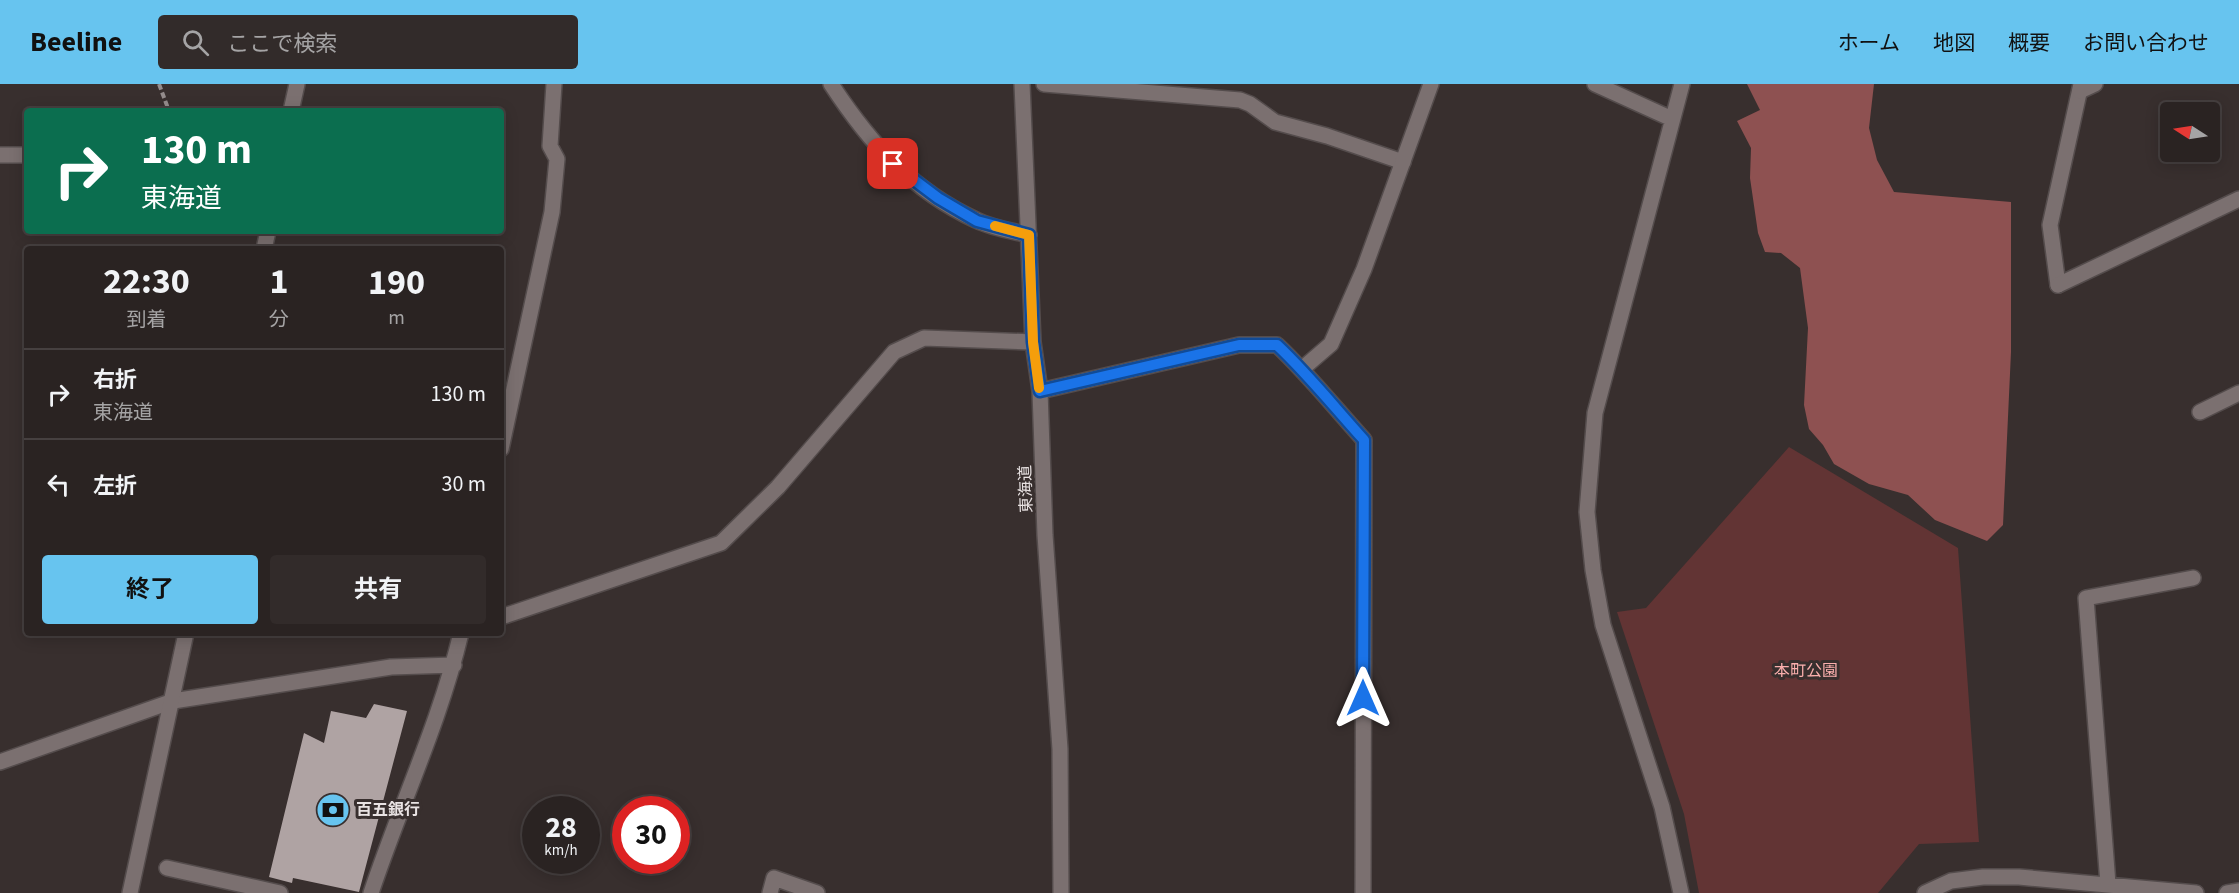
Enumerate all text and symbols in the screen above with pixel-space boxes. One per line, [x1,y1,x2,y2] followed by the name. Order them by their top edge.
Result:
[158,15,578,69] search box
[30,22,122,62] text: Beeline
[179,26,212,59] icon: search
[227,28,337,60] text: ここで検索
[1838,28,1900,58] text: ホーム
[1933,28,1975,58] text: 地図
[2008,28,2050,58] text: 概要
[2083,28,2209,58] text: お問い合わせ
[2160,102,2220,162] north arrow
[2160,102,2220,162] map controls
[141,120,252,180] text: 130 m
[42,132,120,210] icon: right
[867,138,918,189] pin
[876,147,909,180] icon: arrive
[141,179,222,218] text: 東海道
[103,256,190,307] text: 22:30
[269,256,288,307] text: 1
[368,257,425,308] text: 190
[388,304,405,332] text: m
[126,306,166,334] text: 到着
[269,306,289,334] text: 分
[93,364,137,396] text: 右折
[42,378,75,411] icon: right
[431,378,486,410] text: 130 m
[93,399,153,427] text: 東海道
[1014,465,1038,513] street label: 東海道
[42,468,75,501] icon: left
[441,468,486,500] text: 30 m
[93,470,137,502] text: 左折
[42,555,258,624] button: 終了
[270,555,486,624] button: 共有
[1774,660,1838,682] park label: 本町公園
[1331,666,1395,730] position arrow
[315,792,351,828] bank icon: 百五銀行
[612,796,690,874] speed limit sign: 30
[356,799,420,821] place label: 百五銀行
[545,806,577,849] text: 28
[544,840,578,861] text: km/h

